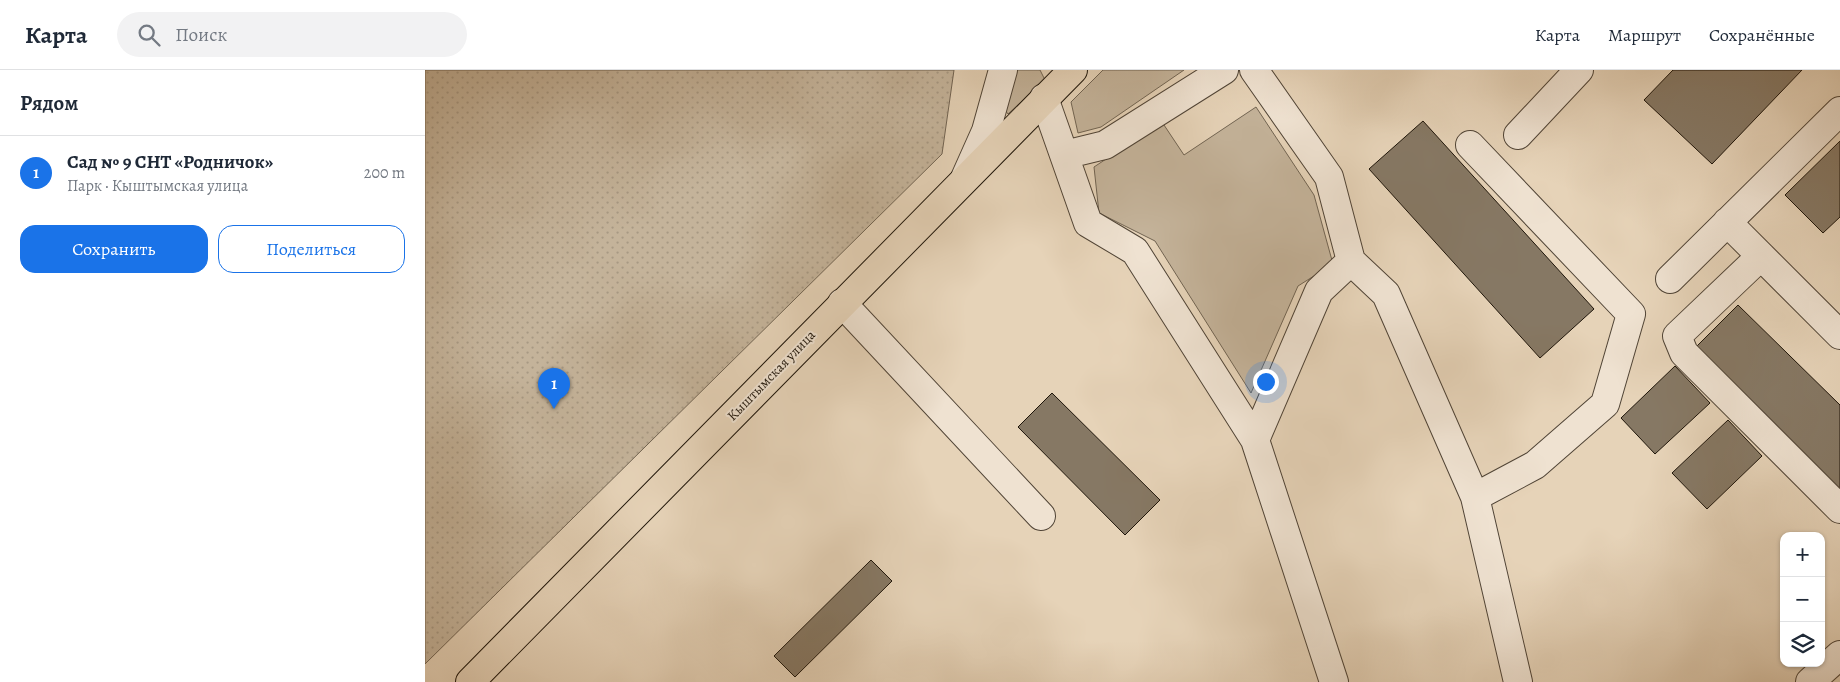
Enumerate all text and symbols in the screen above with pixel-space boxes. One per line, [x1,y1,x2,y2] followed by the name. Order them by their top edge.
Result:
[117,12,467,57] search box
[25,19,87,51] text: Карта
[135,21,163,49] icon: search
[175,22,227,48] text: Поиск
[1535,23,1580,47] text: Карта
[1608,23,1681,47] text: Маршрут
[1709,23,1815,47] text: Сохранённые
[20,89,78,117] text: Рядом
[67,149,273,175] text: Сад № 9 СНТ «Родничок»
[33,162,39,184] text: 1
[364,162,405,184] text: 200 m
[67,175,248,197] text: Парк · Кыштымская улица
[20,225,208,273] button: Сохранить
[218,225,405,273] button: Поделиться
[723,325,820,425] street label: Кыштымская улица
[538,368,570,409] pin: 1
[1253,369,1279,395] your location
[1780,532,1825,667] map controls
[1780,532,1825,577] button: +
[1780,577,1825,622] button: −
[1780,622,1825,667] button: layers

